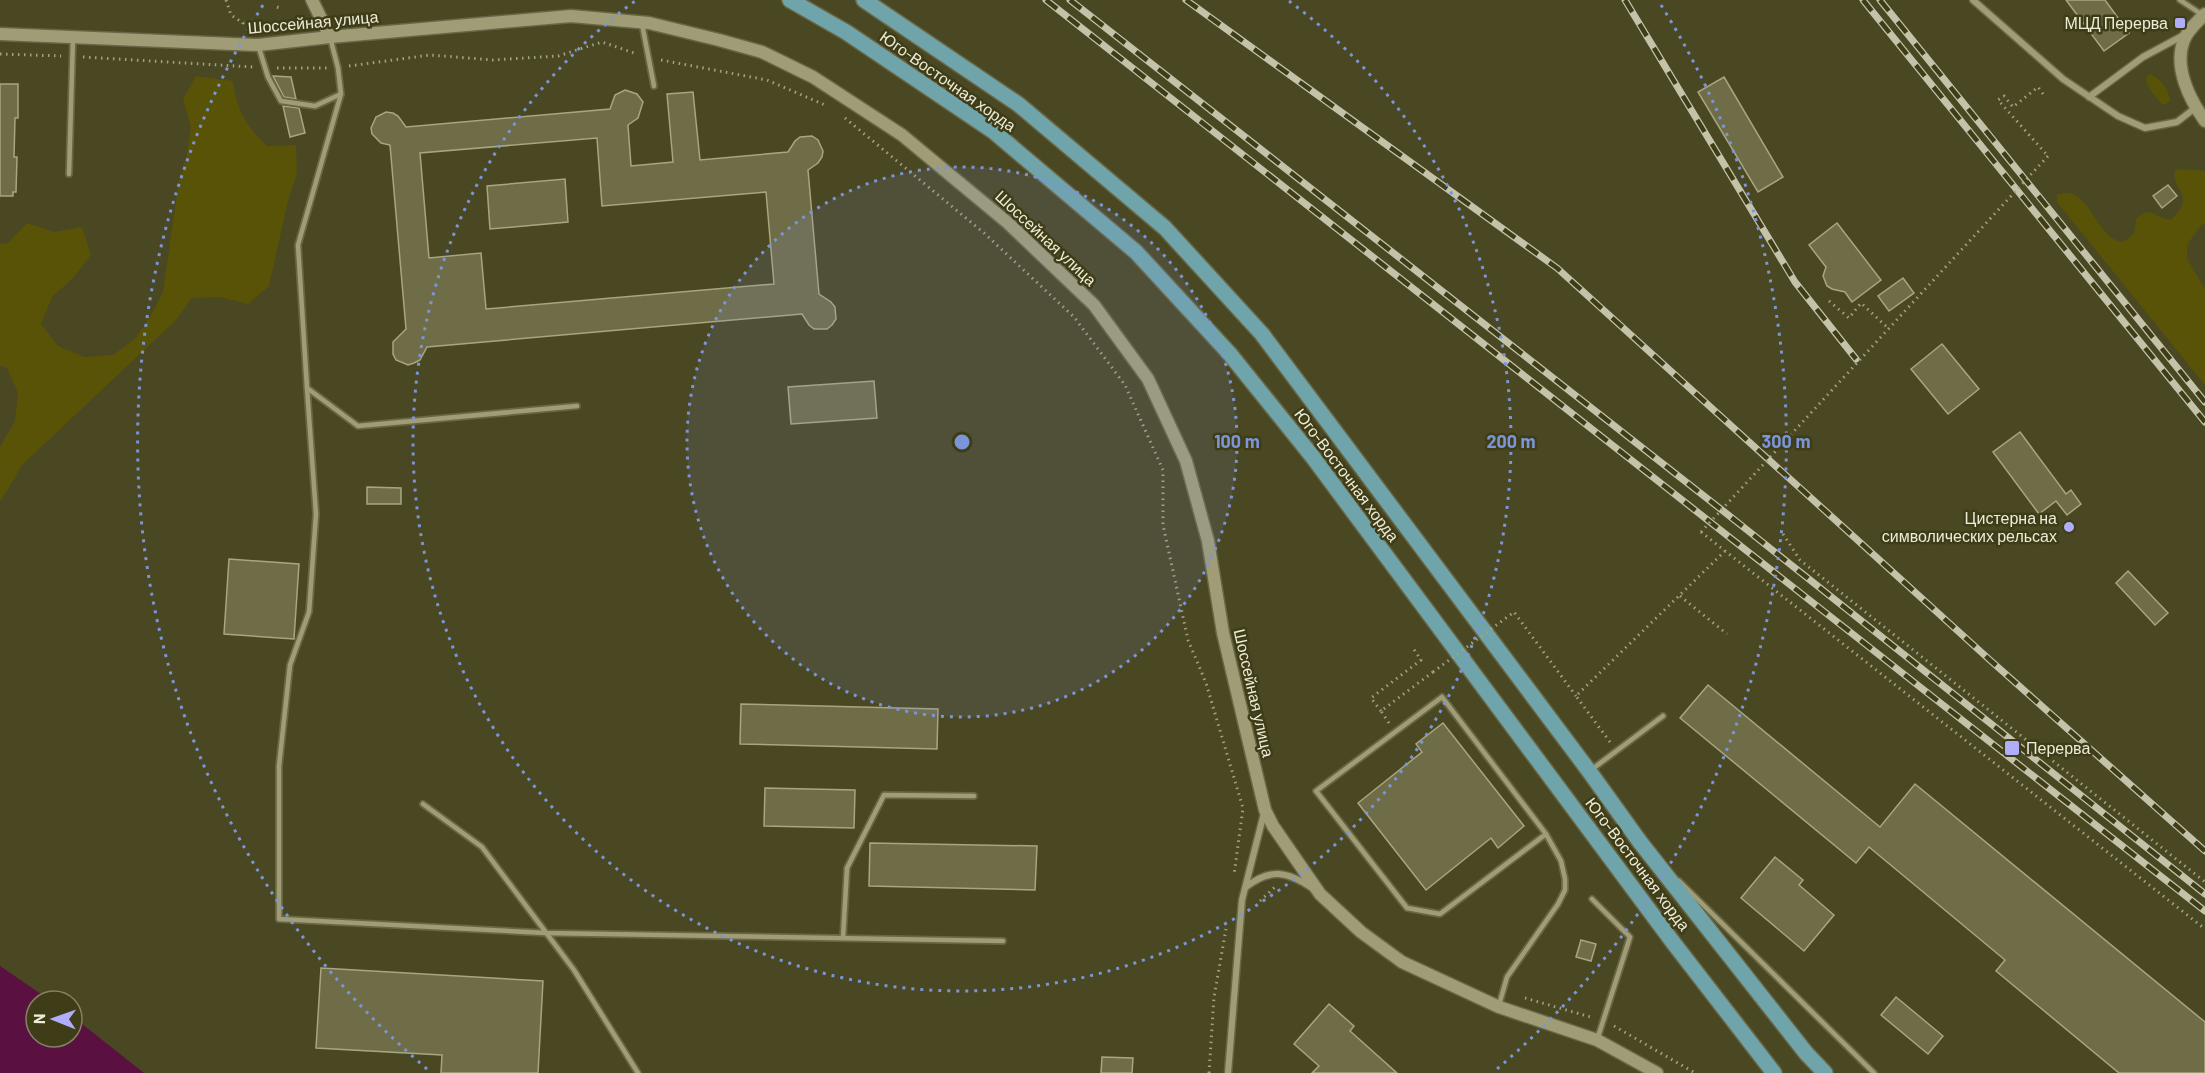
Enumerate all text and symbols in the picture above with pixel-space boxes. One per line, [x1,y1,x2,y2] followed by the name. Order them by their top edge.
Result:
[247,6,379,37] street label: Шоссейная улица
[2064,13,2168,32] place label: МЦД Перерва
[2173,16,2187,30] marker: МЦД Перерва
[877,26,1020,135] street label: Юго-Восточная хорда
[992,186,1101,289] street label: Шоссейная улица
[1291,404,1404,545] street label: Юго-Восточная хорда
[1214,430,1260,452] text: 100 m
[1486,430,1536,452] text: 200 m
[1762,430,1810,452] text: 300 m
[952,432,972,452] centre of rings
[1882,508,2057,545] place label: Цистерна на символических рельсах
[2062,520,2076,534] marker: Цистерна на символических рельсах
[1230,627,1278,759] street label: Шоссейная улица
[2026,738,2090,757] place label: Перерва
[2003,739,2021,757] marker: Перерва
[1582,793,1695,934] street label: Юго-Восточная хорда
[24,989,84,1049] north arrow
[29,1013,48,1024] text: N

